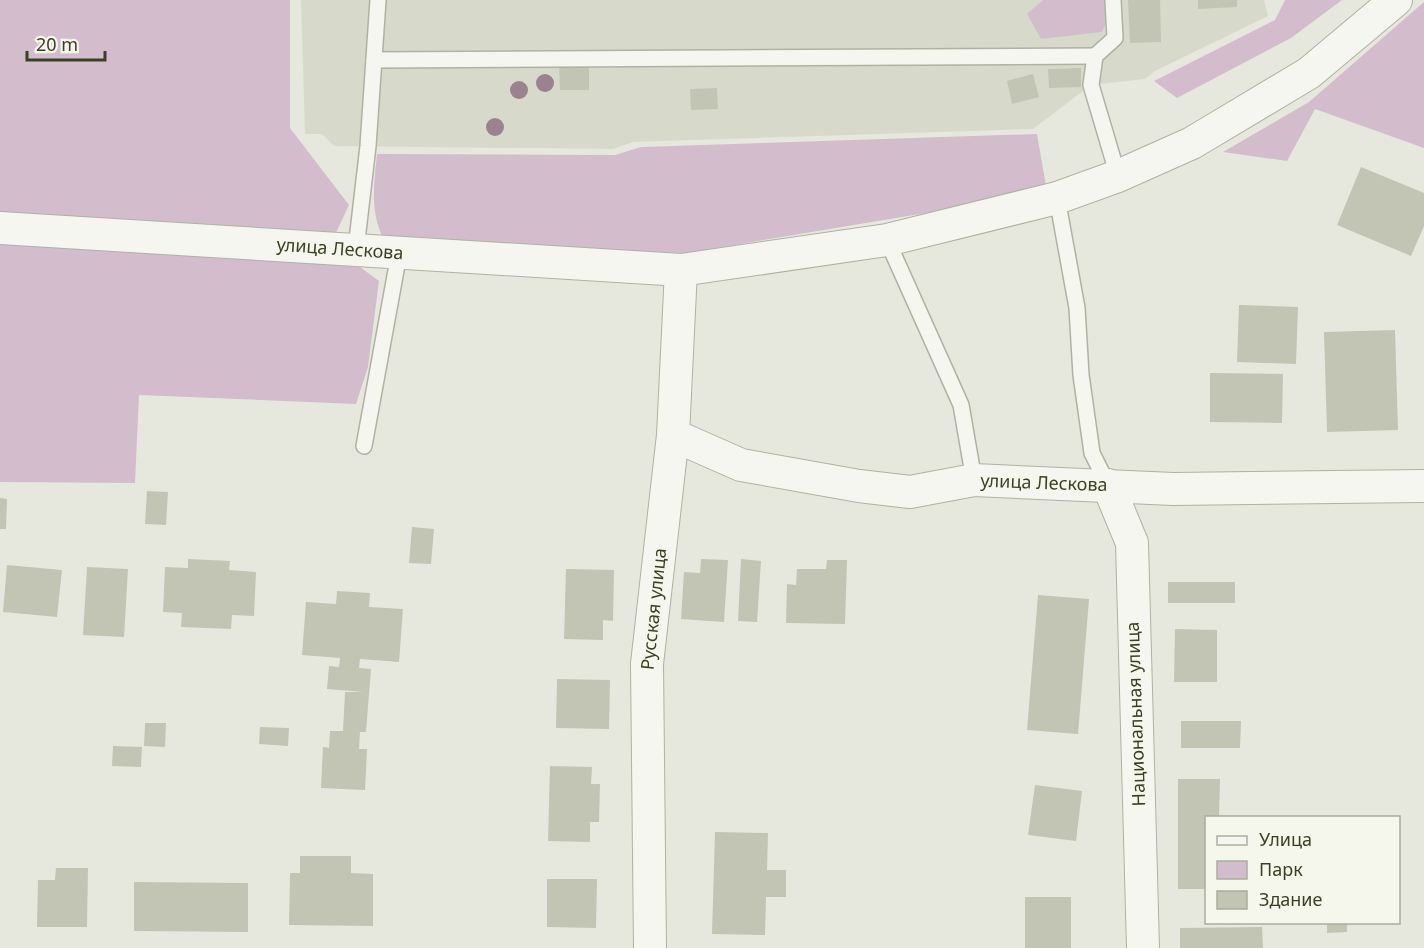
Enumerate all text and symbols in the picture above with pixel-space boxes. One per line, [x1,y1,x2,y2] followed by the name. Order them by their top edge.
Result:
[27,24,105,62] scale bar
[36,32,78,56] text: 20 m
[276,232,404,264] street label: улица Лескова
[980,468,1108,496] street label: улица Лескова
[635,547,671,671] street label: Русская улица
[1120,621,1150,807] street label: Национальная улица
[1205,816,1400,924] legend
[1259,827,1312,851] text: Улица
[1259,857,1303,881] text: Парк
[1259,887,1323,911] text: Здание

